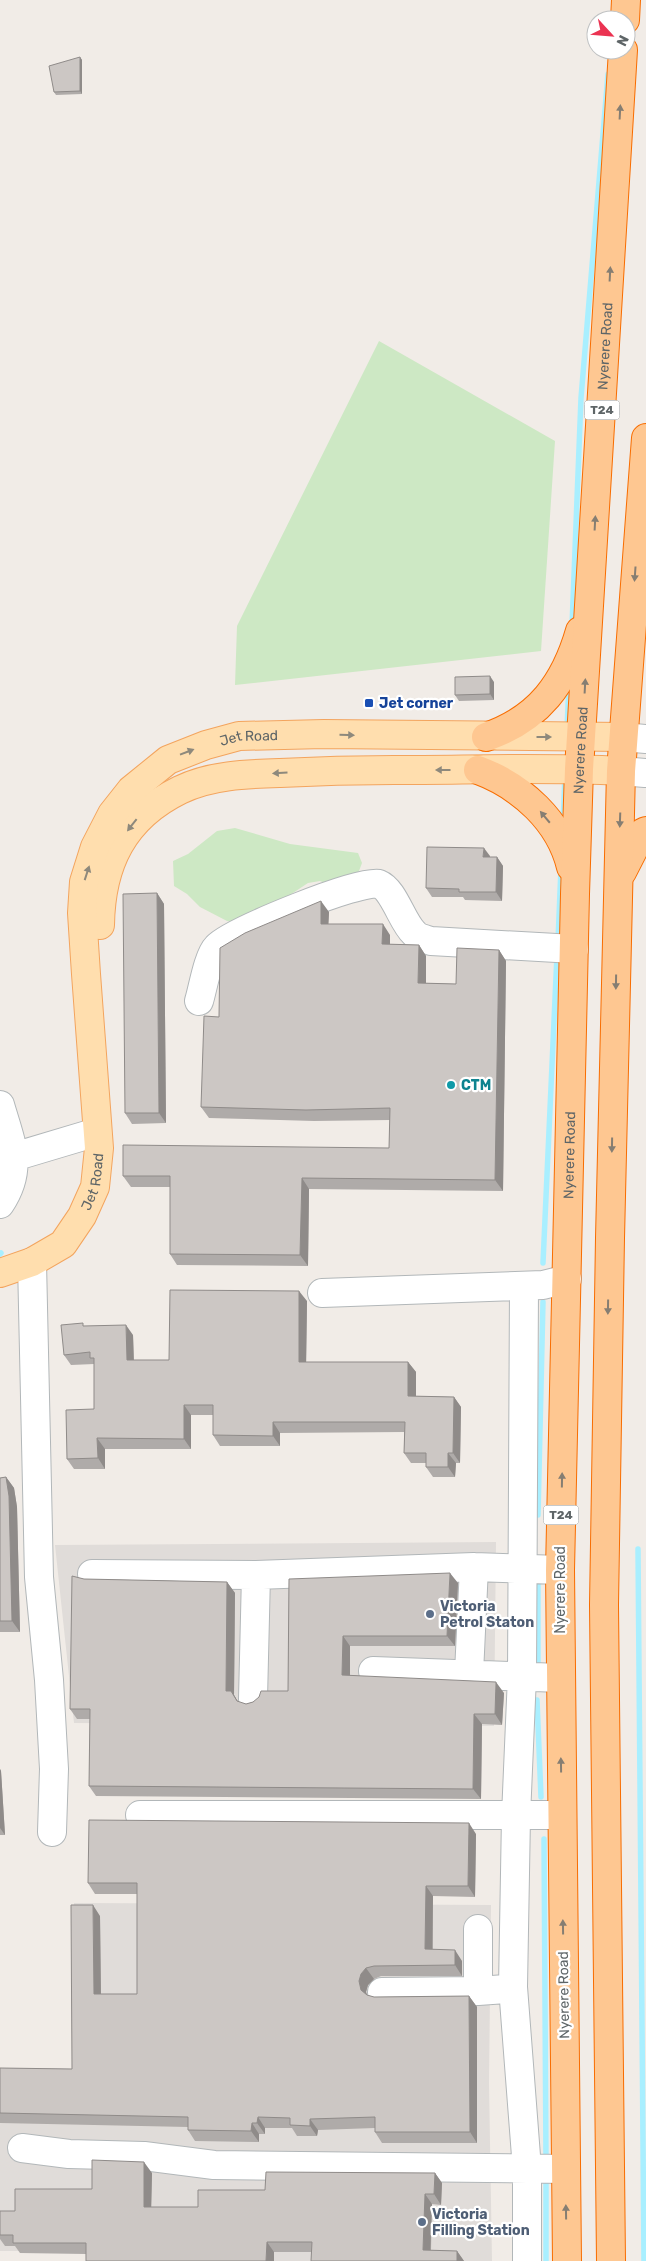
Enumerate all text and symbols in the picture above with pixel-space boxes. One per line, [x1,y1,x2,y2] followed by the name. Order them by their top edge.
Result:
[586,10,636,60] north arrow
[612,32,632,49] text: N
[616,103,624,119] one-way arrow
[606,266,614,282] one-way arrow
[594,302,616,390] street label: Nyerere Road
[584,400,620,420] road number: T24
[591,515,599,531] one-way arrow
[631,567,639,583] one-way arrow
[581,677,589,693] one-way arrow
[379,695,454,712] place label: Jet corner
[363,697,375,709] marker: Jet corner
[570,706,591,794] street label: Nyerere Road
[218,727,278,749] street label: Jet Road
[339,731,355,739] one-way arrow
[536,733,552,741] one-way arrow
[180,748,194,756] one-way arrow
[435,766,451,774] one-way arrow
[272,769,288,777] one-way arrow
[539,811,550,824] one-way arrow
[616,812,624,828] one-way arrow
[127,818,137,832] one-way arrow
[84,865,91,880] one-way arrow
[611,975,619,991] one-way arrow
[461,1077,491,1094] place label: CTM
[445,1079,457,1091] marker: CTM
[560,1111,579,1199] street label: Nyerere Road
[608,1137,616,1153] one-way arrow
[77,1152,107,1213] street label: Jet Road
[604,1300,612,1316] one-way arrow
[558,1472,566,1488] one-way arrow
[544,1506,578,1524] road number: T24
[552,1546,569,1634] street label: Nyerere Road
[440,1598,534,1631] place label: Victoria Petrol Staton
[424,1608,436,1620] marker: Victoria Petrol Staton
[557,1757,565,1773] one-way arrow
[559,1919,567,1935] one-way arrow
[555,1951,573,2039] street label: Nyerere Road
[562,2204,570,2220] one-way arrow
[432,2206,530,2239] place label: Victoria Filling Station
[416,2216,428,2228] marker: Victoria Filling Station

